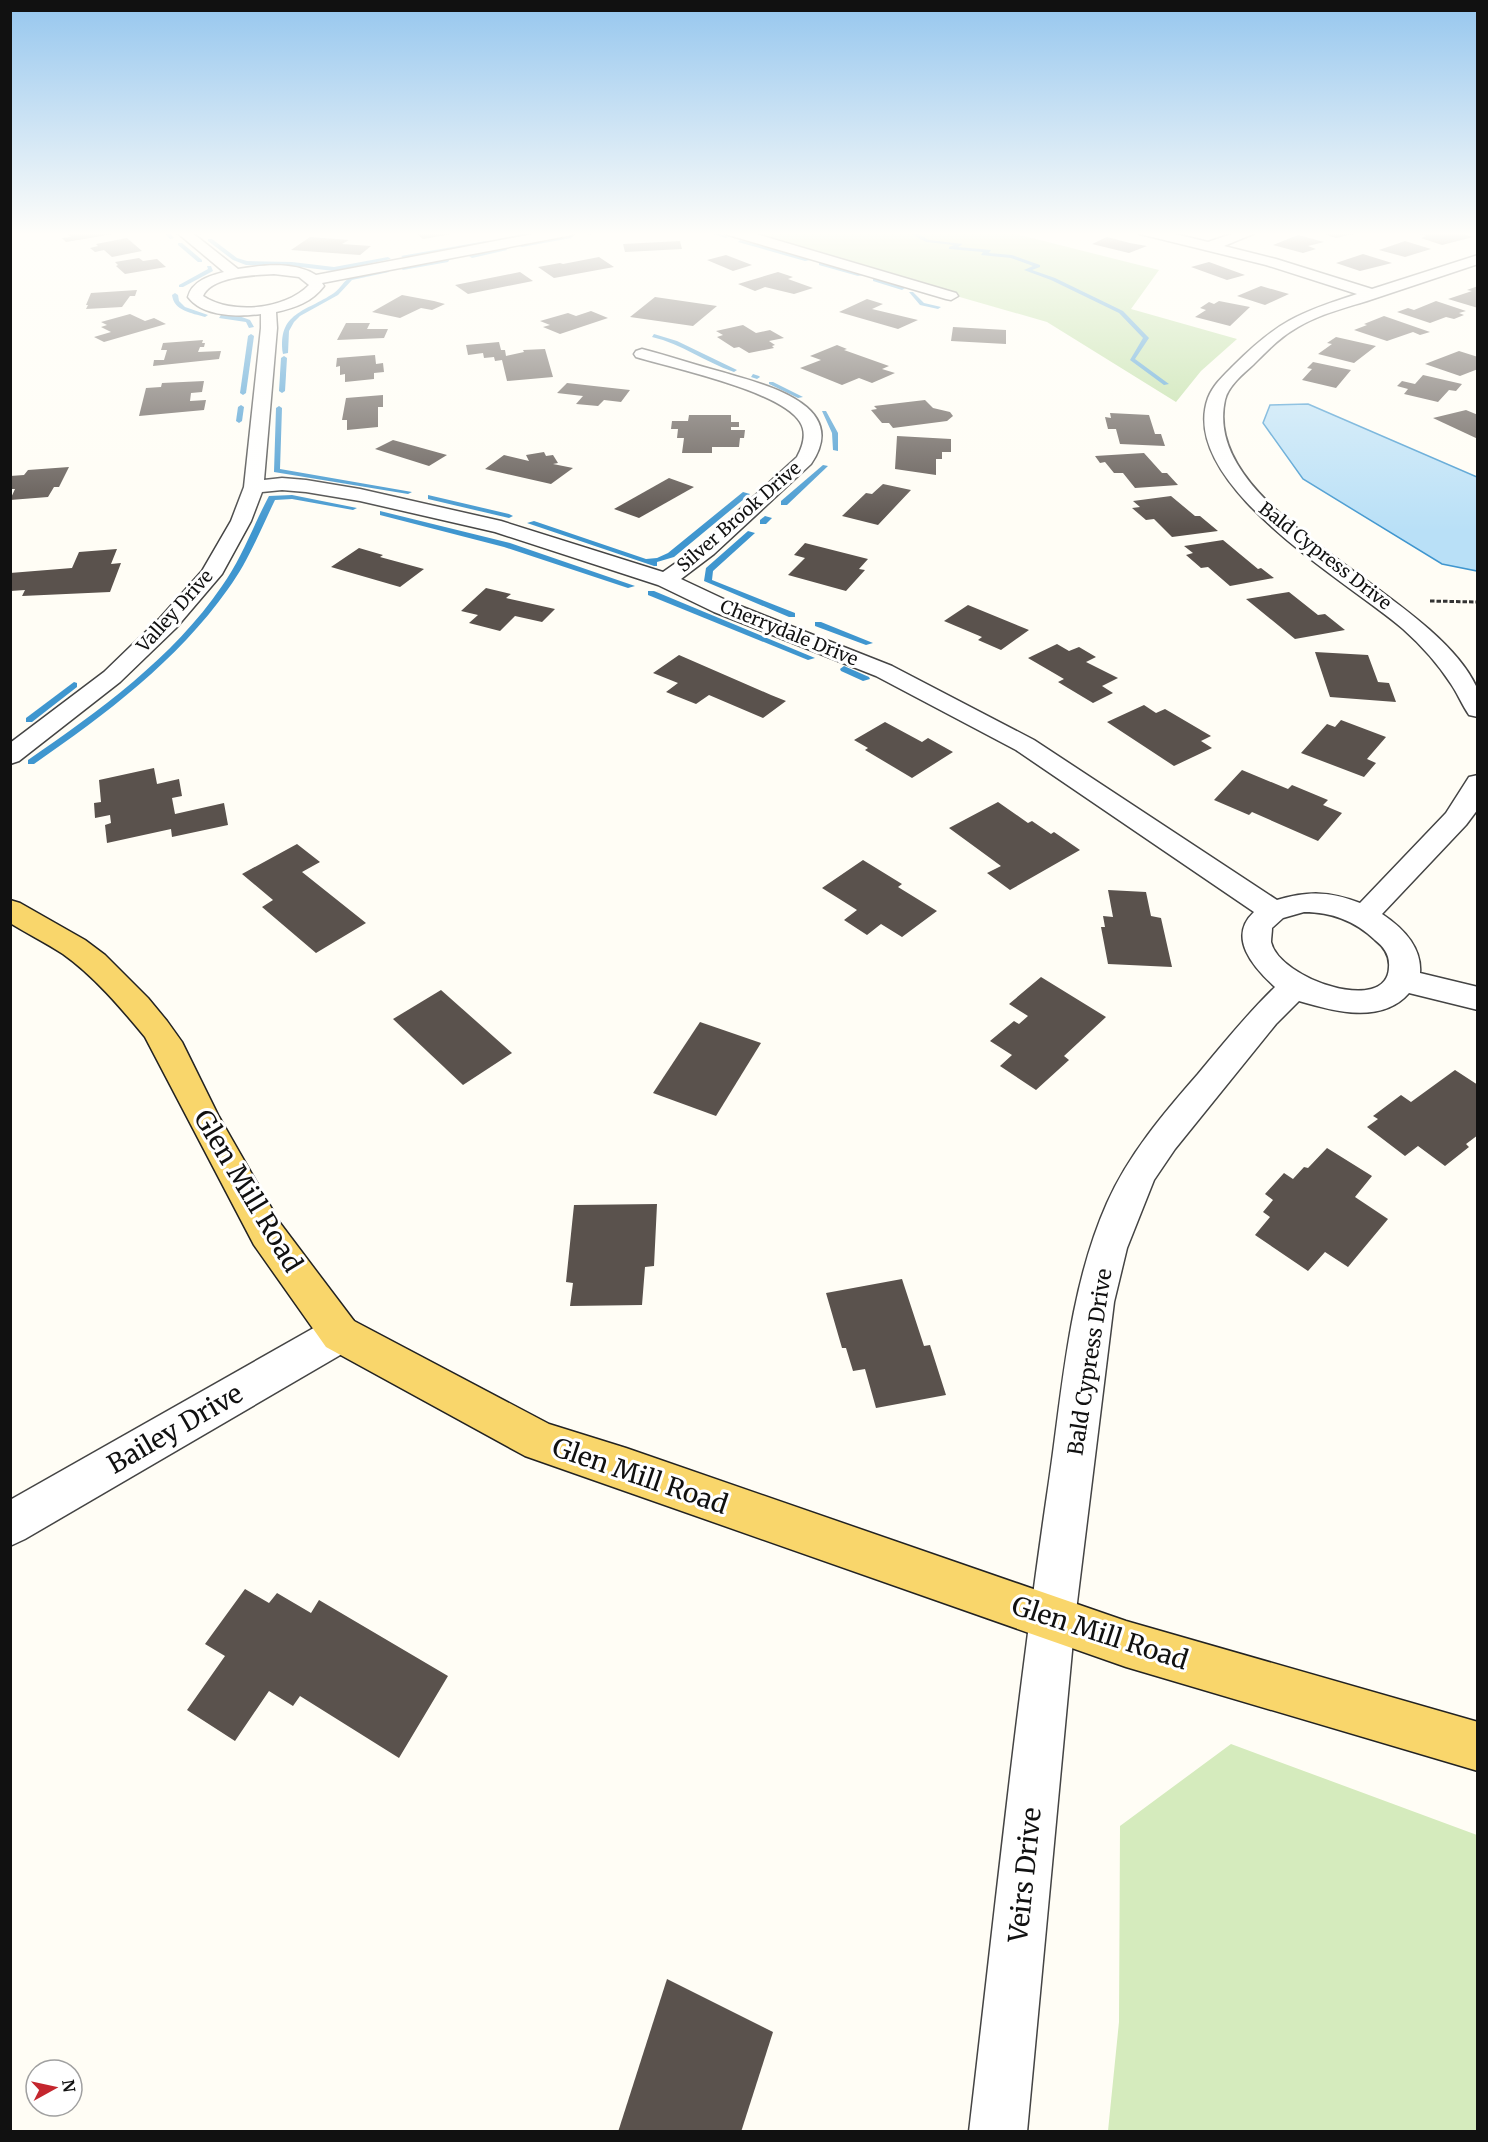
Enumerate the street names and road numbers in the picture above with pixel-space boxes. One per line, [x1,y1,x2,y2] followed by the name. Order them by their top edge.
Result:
[672,457,805,577] street label: Silver Brook Drive
[1254,497,1396,615] street label: Bald Cypress Drive
[131,565,218,657] street label: Valley Drive
[717,594,861,671] street label: Cherrydale Drive
[187,1104,310,1278] street label: Glen Mill Road
[1061,1266,1118,1457] street label: Bald Cypress Drive
[101,1377,248,1481] street label: Bailey Drive
[548,1430,732,1521] street label: Glen Mill Road
[1008,1589,1193,1677] street label: Glen Mill Road
[1001,1806,1048,1945] street label: Veirs Drive

